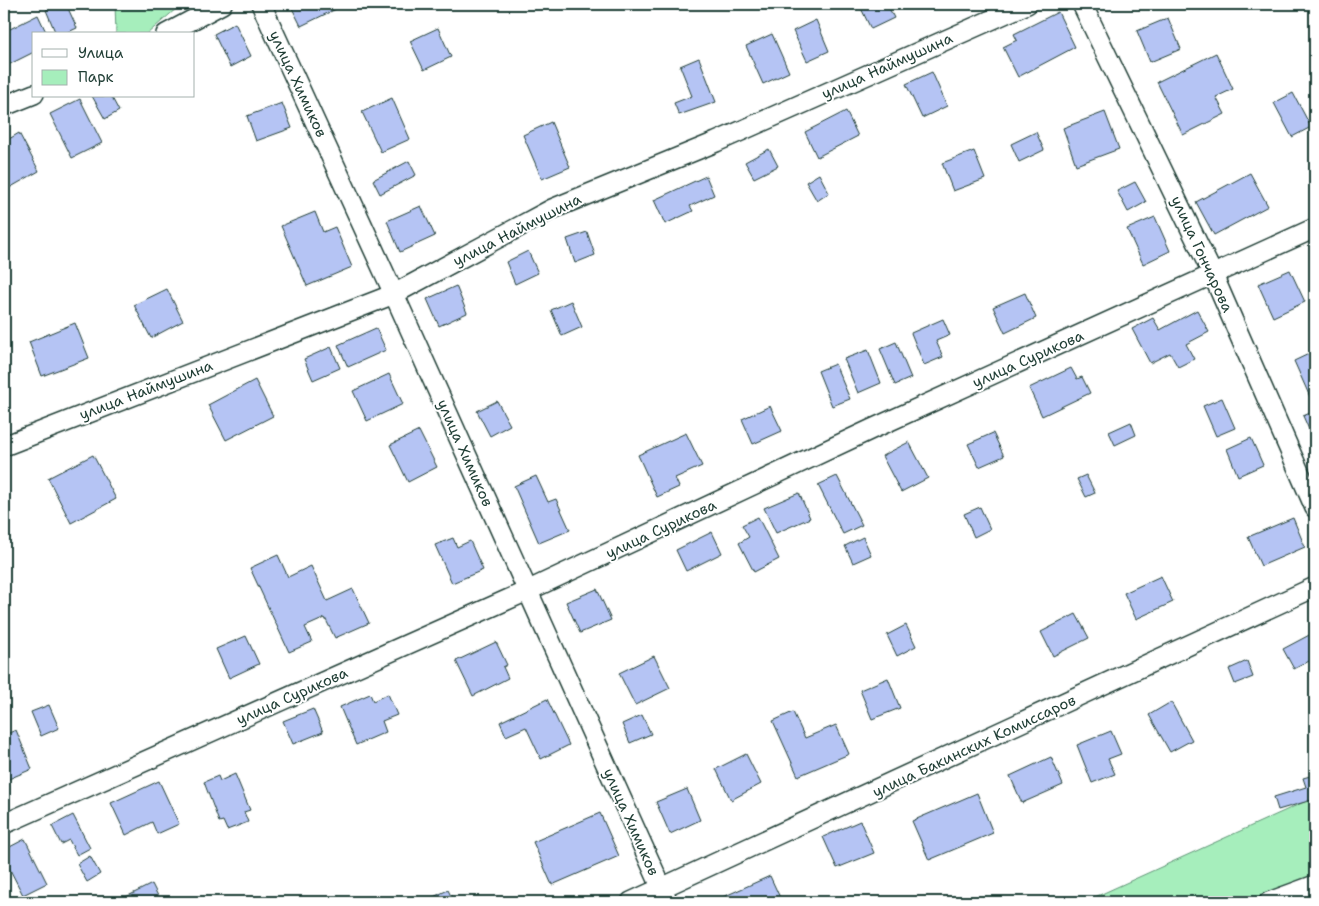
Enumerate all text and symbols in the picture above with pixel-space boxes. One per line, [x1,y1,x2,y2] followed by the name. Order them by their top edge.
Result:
[265,27,332,141] street label: улица Химиков
[818,28,956,104] street label: улица Наймушина
[32,32,195,98] legend
[78,43,124,63] text: Улица
[78,67,114,87] text: Парк
[449,189,585,271] street label: улица Наймушина
[1166,193,1238,316] street label: улица Гончарова
[969,325,1087,393] street label: улица Сурикова
[76,355,216,425] street label: улица Наймушина
[432,396,498,510] street label: улица Химиков
[602,494,720,563] street label: улица Сурикова
[233,662,351,730] street label: улица Сурикова
[869,690,1079,802] street label: улица Бакинских Комиссаров
[598,765,664,879] street label: улица Химиков

